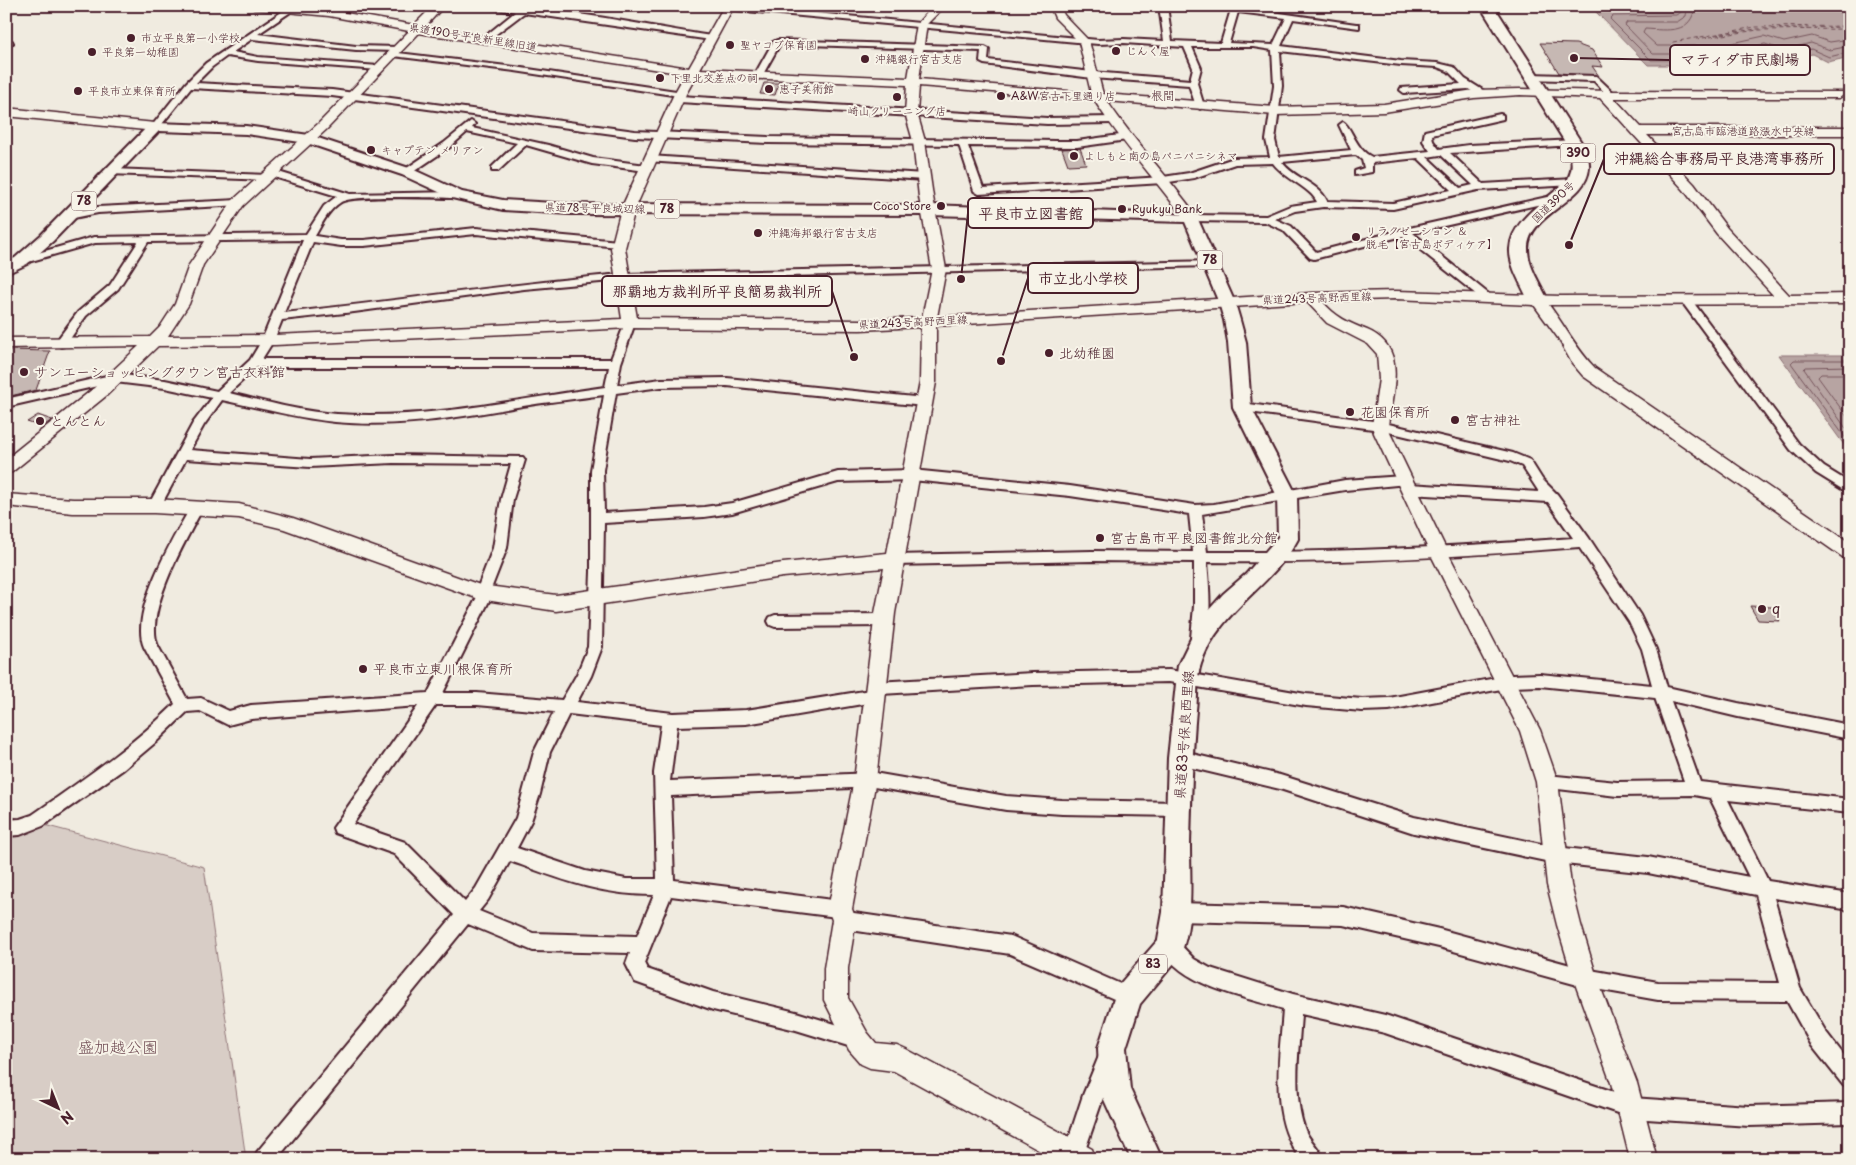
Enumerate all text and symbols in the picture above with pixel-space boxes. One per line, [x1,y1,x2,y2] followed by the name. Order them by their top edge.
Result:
[408,18,538,55] street label: 県道190号平良新里線旧道
[141,29,240,46] place label: 市立平良第一小学校
[125,32,137,44] marker: 市立平良第一小学校
[740,36,817,53] place label: 聖ヤコブ保育園
[724,39,736,51] marker: 聖ヤコブ保育園
[1126,42,1170,59] place label: じんく屋
[102,43,179,60] place label: 平良第一幼稚園
[1110,45,1122,57] marker: じんく屋
[1670,45,1810,75] callout: マティダ市民劇場
[86,46,98,58] marker: 平良第一幼稚園
[1680,47,1800,70] text: マティダ市民劇場
[875,50,963,67] place label: 沖縄銀行宮古支店
[859,53,871,65] marker: 沖縄銀行宮古支店
[670,69,758,86] place label: 下里北交差点の祠
[654,72,666,84] marker: 下里北交差点の祠
[779,80,834,97] place label: 恵子美術館
[88,82,176,99] place label: 平良市立東保育所
[763,83,775,95] marker: 恵子美術館
[72,85,84,97] marker: 平良市立東保育所
[1151,86,1175,104] district label: 根間
[1011,87,1116,104] place label: A&W宮古下里通り店
[995,90,1007,102] marker: A&W宮古下里通り店
[891,91,903,103] marker: 崎山クリーニング店
[848,102,947,119] place label: 崎山クリーニング店
[1672,122,1815,139] street label: 宮古島市臨港道路漲水中央線
[381,141,484,158] place label: キャプテン メリアン
[365,144,377,156] marker: キャプテン メリアン
[1560,144,1596,162] road number: 390
[1604,144,1834,174] callout: 沖縄総合事務局平良港湾事務所
[1614,146,1824,169] text: 沖縄総合事務局平良港湾事務所
[1084,147,1238,164] place label: よしもと南の島パニパニシネマ
[1068,150,1080,162] marker: よしもと南の島パニパニシネマ
[1527,177,1578,227] street label: 国道390号
[72,192,96,210] road number: 78
[873,197,931,214] place label: Coco Store
[544,198,646,217] street label: 県道78号平良城辺線
[968,198,1093,228] callout: 平良市立図書館
[654,200,680,218] road number: 78
[935,200,947,212] marker: Coco Store
[1132,200,1202,217] place label: Ryukyu Bank
[978,201,1084,224] text: 平良市立図書館
[1116,203,1128,215] marker: Ryukyu Bank
[1366,222,1498,252] place label: リラクゼーション ＆ 脱毛【宮古島ボディケア】
[768,224,878,241] place label: 沖縄海邦銀行宮古支店
[752,227,764,239] marker: 沖縄海邦銀行宮古支店
[1350,231,1362,243] marker: リラクゼーション ＆ 脱毛【宮古島ボディケア】
[1198,250,1222,270] road number: 78
[1028,263,1138,293] callout: 市立北小学校
[1038,266,1128,289] text: 市立北小学校
[602,276,832,306] callout: 那覇地方裁判所平良簡易裁判所
[612,279,822,302] text: 那覇地方裁判所平良簡易裁判所
[1262,287,1372,308] street label: 県道243号高野西里線
[858,310,968,333] street label: 県道243号高野西里線
[1059,342,1115,363] place label: 北幼稚園
[1043,347,1055,359] marker: 北幼稚園
[34,361,285,382] place label: サンエーショッピングタウン宮古衣料館
[18,366,30,378] marker: サンエーショッピングタウン宮古衣料館
[1360,401,1430,422] place label: 花園保育所
[1344,406,1356,418] marker: 花園保育所
[1465,409,1521,430] place label: 宮古神社
[50,410,106,431] place label: とんとん
[1449,414,1461,426] marker: 宮古神社
[34,415,46,427] marker: とんとん
[1110,527,1278,548] place label: 宮古島市平良図書館北分館
[1094,532,1106,544] marker: 宮古島市平良図書館北分館
[1772,598,1780,619] place label: q
[1756,603,1768,615] marker: q
[373,658,513,679] place label: 平良市立東川根保育所
[357,663,369,675] marker: 平良市立東川根保育所
[1169,670,1199,800] street label: 県道83号保良西里線
[1139,954,1167,974] road number: 83
[78,1034,158,1058] park label: 盛加越公園
[32,1082,82,1132] north arrow
[56,1106,78,1129] text: N

